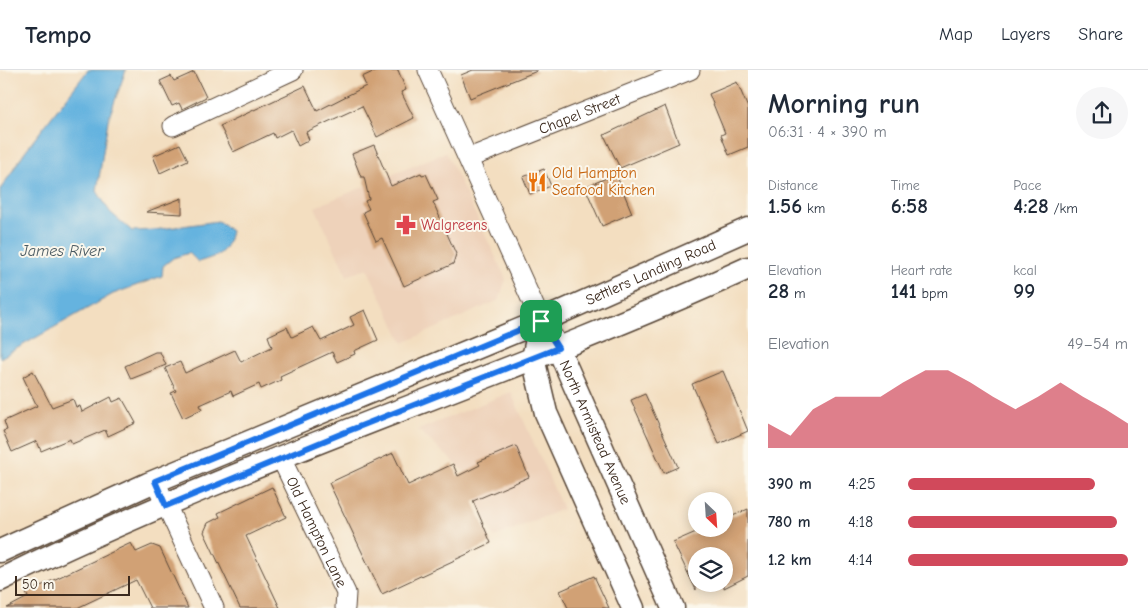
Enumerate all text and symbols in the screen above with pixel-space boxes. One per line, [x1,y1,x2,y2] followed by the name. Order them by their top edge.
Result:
[25,21,91,49] text: Tempo
[939,24,973,45] text: Map
[1001,24,1050,45] text: Layers
[1078,24,1123,45] text: Share
[1076,87,1128,139] button: share
[768,88,920,120] text: Morning run
[536,89,624,138] street label: Chapel Street
[768,123,887,141] text: 06:31 · 4 × 390 m
[552,164,655,199] place label: Old Hampton Seafood Kitchen
[526,171,548,193] restaurant icon: Old Hampton Seafood Kitchen
[768,177,818,194] text: Distance
[891,177,920,194] text: Time
[1013,177,1042,194] text: Pace
[768,194,802,218] text: 1.56
[891,194,928,218] text: 6:58
[1013,194,1049,218] text: 4:28
[802,200,825,217] text: km
[1049,200,1078,217] text: /km
[395,214,417,236] pharmacy icon: Walgreens
[421,216,487,234] place label: Walgreens
[583,235,719,309] street label: Settlers Landing Road
[19,242,104,260] water label: James River
[768,262,822,279] text: Elevation
[891,262,952,279] text: Heart rate
[1013,262,1037,279] text: kcal
[768,279,789,303] text: 28
[891,279,917,303] text: 141
[1013,279,1035,303] text: 99
[789,285,805,302] text: m
[917,285,948,302] text: bpm
[520,300,562,342] pin
[527,307,555,335] icon: arrive
[768,335,829,353] text: Elevation
[1067,335,1128,353] text: 49–54 m
[555,357,635,507] street label: North Armistead Avenue
[282,474,351,591] street label: Old Hampton Lane
[768,475,812,493] text: 390 m
[848,475,876,493] text: 4:25
[688,492,732,538] north arrow
[688,492,733,592] map controls
[768,513,811,531] text: 780 m
[848,513,873,531] text: 4:18
[688,547,733,592] button: layers
[768,551,811,569] text: 1.2 km
[848,551,873,569] text: 4:14
[15,573,130,596] scale bar
[22,576,54,593] text: 50 m

